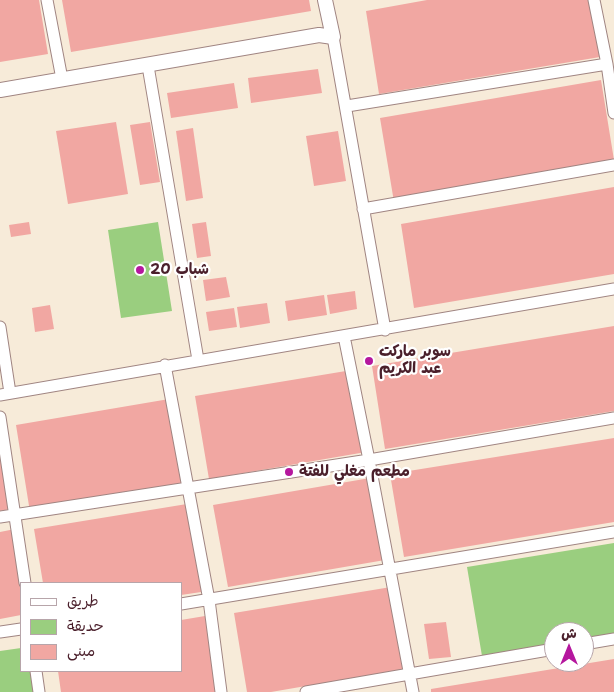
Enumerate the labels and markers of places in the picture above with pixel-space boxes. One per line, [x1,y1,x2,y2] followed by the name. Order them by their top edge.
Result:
[150,261,209,279] place label: شباب 20
[134,264,146,276] marker: شباب 20
[379,343,451,378] place label: سوبر ماركت عبد الكريم
[363,355,375,367] marker: سوبر ماركت عبد الكريم
[299,463,410,481] place label: مطعم مغلي للفتة
[283,466,295,478] marker: مطعم مغلي للفتة

